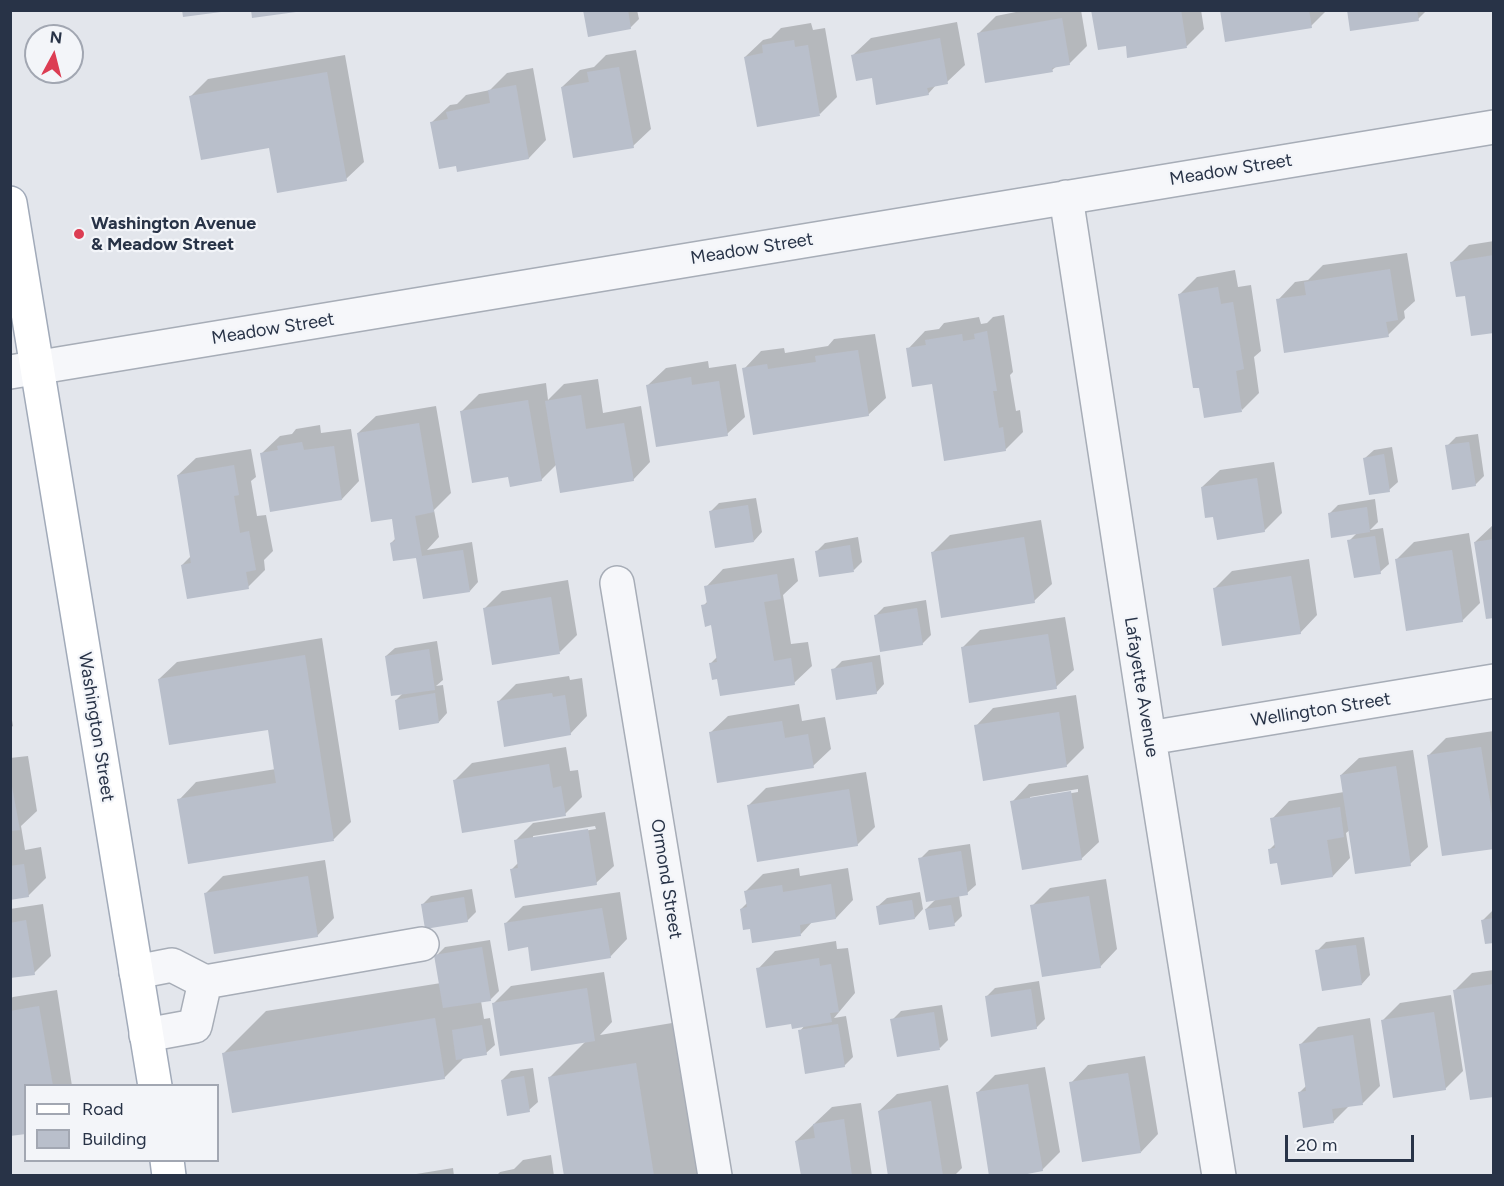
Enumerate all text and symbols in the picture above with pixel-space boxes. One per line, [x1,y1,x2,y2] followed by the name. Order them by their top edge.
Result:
[24,24,84,84] north arrow
[49,27,63,48] text: N
[1168,150,1294,190] street label: Meadow Street
[91,213,256,256] place label: Washington Avenue & Meadow Street
[72,227,86,241] marker: Washington Avenue & Meadow Street
[689,229,815,269] street label: Meadow Street
[210,309,336,349] street label: Meadow Street
[1119,615,1163,759] street label: Lafayette Avenue
[74,651,118,803] street label: Washington Street
[1250,688,1392,732] street label: Wellington Street
[646,817,686,941] street label: Ormond Street
[24,1084,219,1162] legend
[82,1098,123,1120] text: Road
[1288,1123,1417,1161] scale bar
[82,1128,147,1150] text: Building
[1296,1134,1337,1156] text: 20 m

